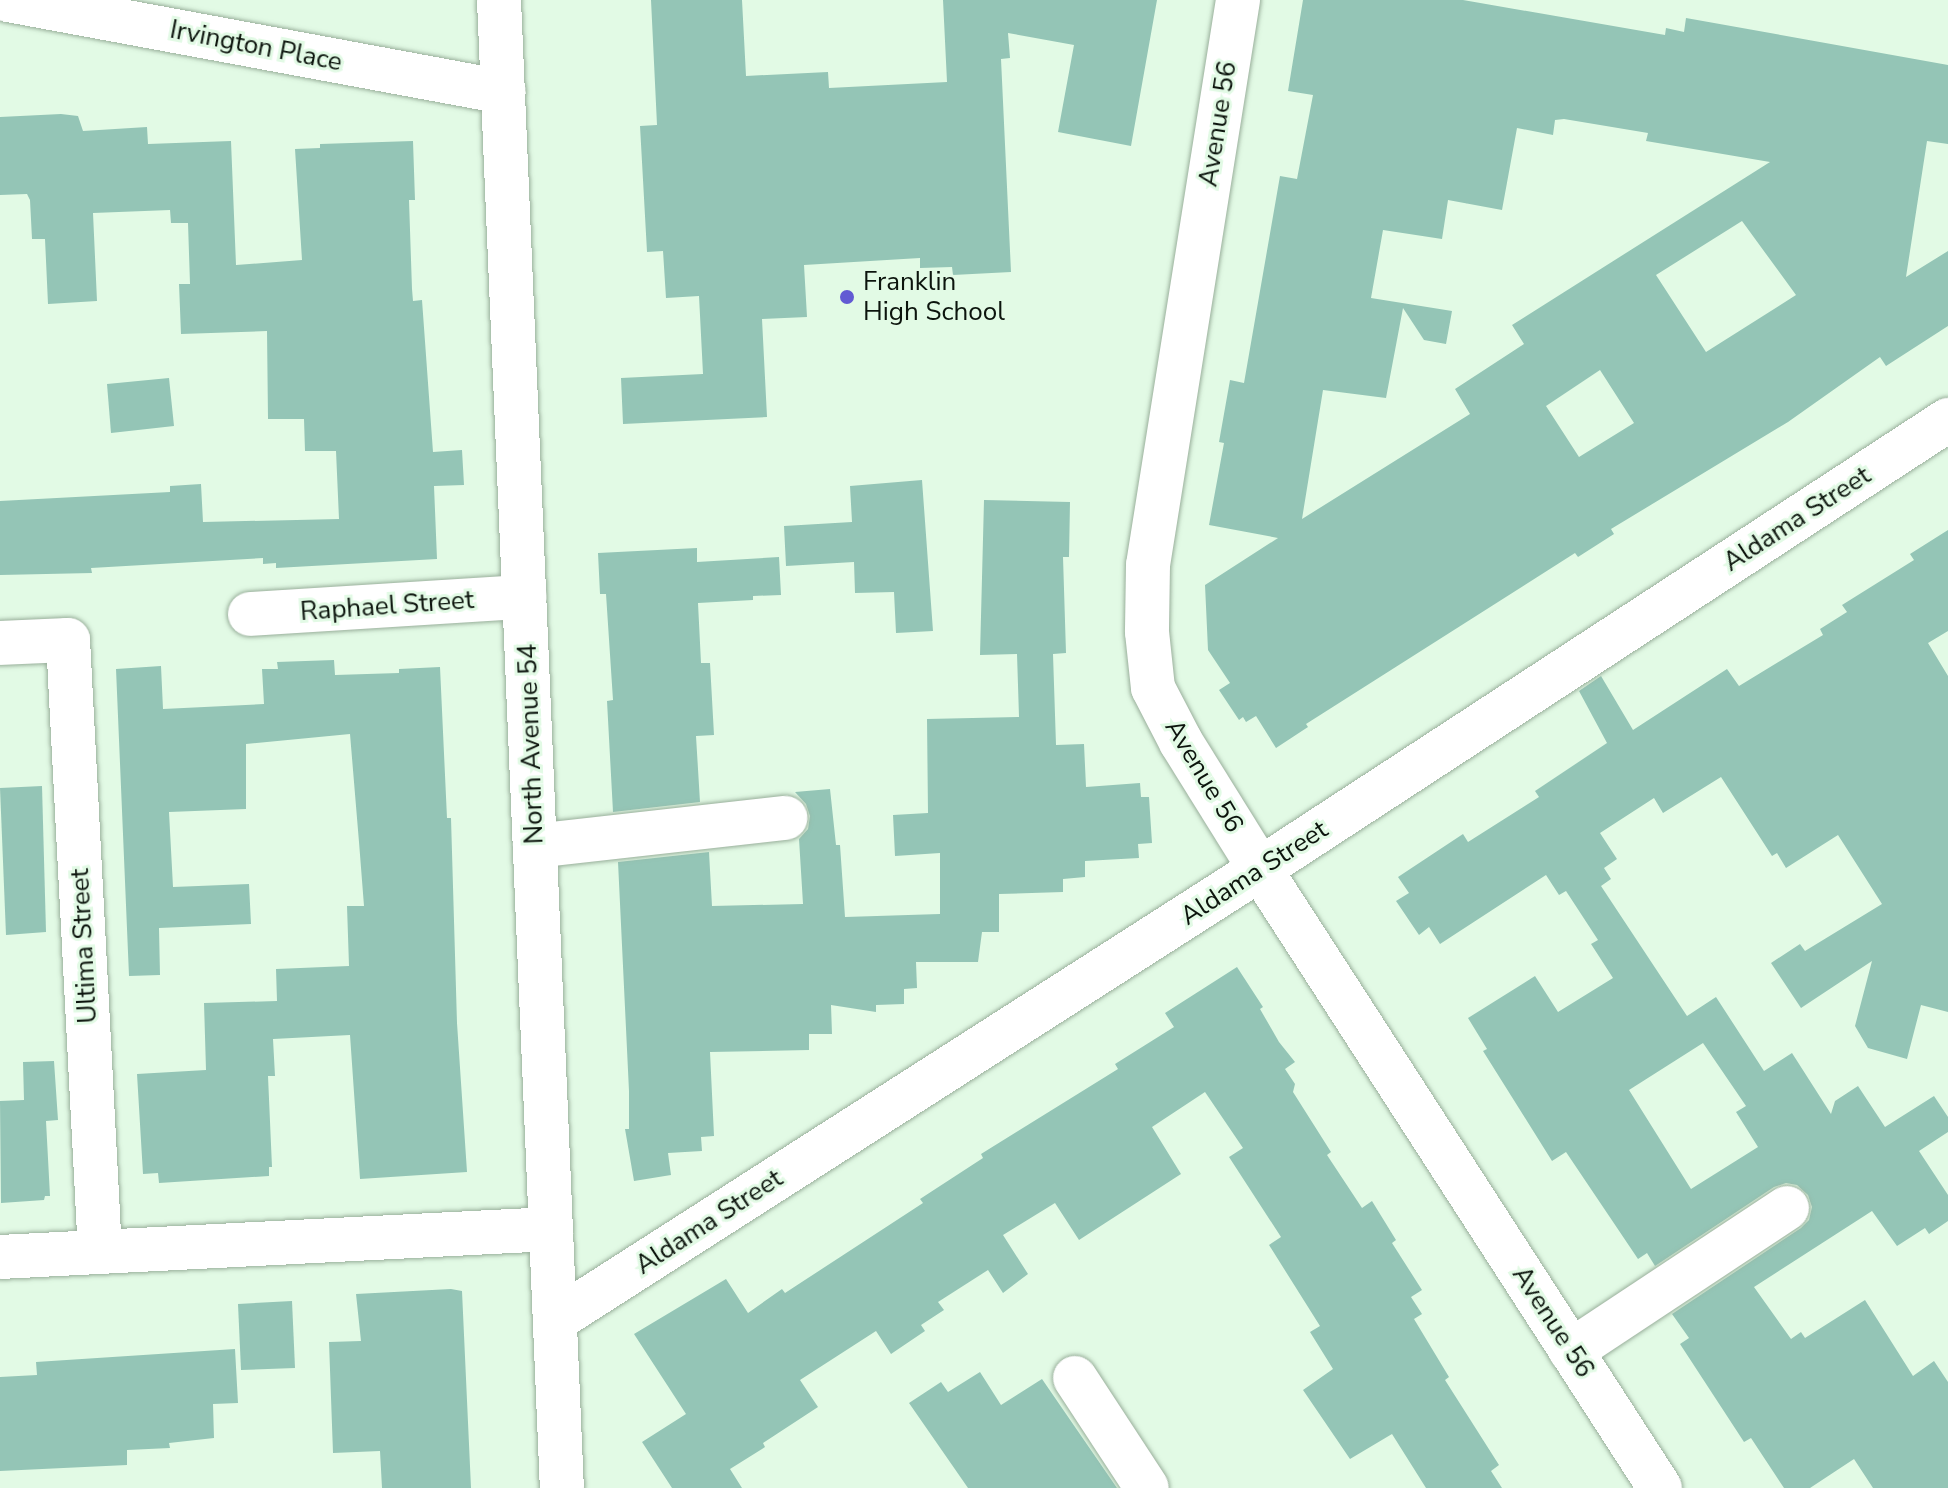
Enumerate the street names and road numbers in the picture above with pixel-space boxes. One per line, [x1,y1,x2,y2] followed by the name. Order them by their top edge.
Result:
[167,14,345,78] street label: Irvington Place
[1193,59,1243,189] street label: Avenue 56
[1718,460,1876,578] street label: Aldama Street
[299,584,475,628] street label: Raphael Street
[512,643,550,845] street label: North Avenue 54
[1158,714,1250,838] street label: Avenue 56
[1175,814,1333,932] street label: Aldama Street
[64,868,104,1024] street label: Ultima Street
[630,1163,788,1281] street label: Aldama Street
[1506,1261,1600,1383] street label: Avenue 56

